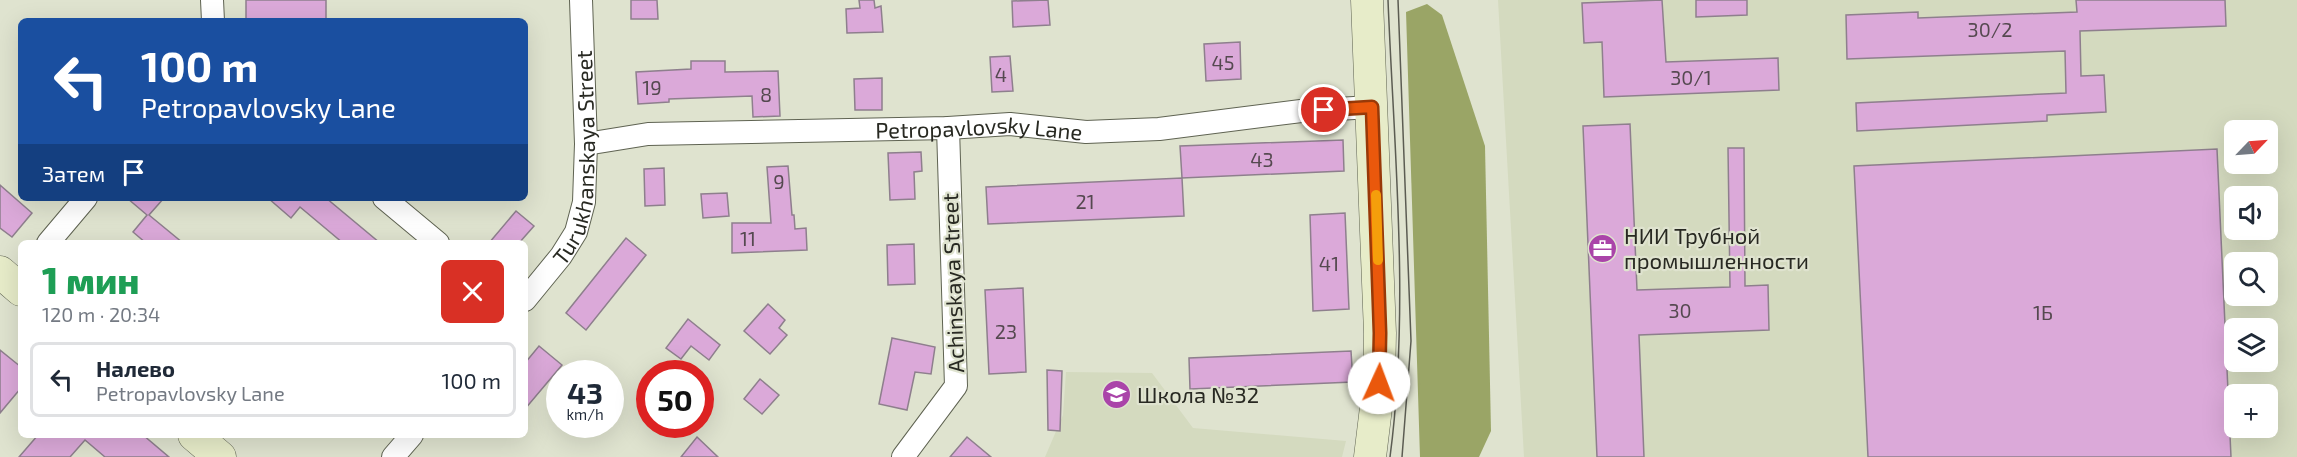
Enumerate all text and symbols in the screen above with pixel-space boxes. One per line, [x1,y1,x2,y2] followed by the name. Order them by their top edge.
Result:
[1968,17,2012,41] house number: 30/2
[141,40,258,90] text: 100 m
[42,42,120,120] icon: left
[547,50,599,269] street label: Turukhanskaya Street
[1211,50,1235,74] house number: 45
[995,62,1007,86] house number: 4
[1670,65,1712,89] house number: 30/1
[642,75,662,99] house number: 19
[760,82,772,106] house number: 8
[1298,84,1349,135] pin
[141,91,396,123] text: Petropavlovsky Lane
[1307,93,1340,126] icon: arrive
[875,111,1084,145] street label: Petropavlovsky Lane
[2224,120,2278,174] north arrow
[2224,120,2278,438] map controls
[1250,147,1274,171] house number: 43
[117,156,150,189] icon: arrive
[42,160,105,186] text: Затем
[773,169,785,193] house number: 9
[2224,186,2278,240] button: sound
[1075,189,1095,213] house number: 21
[936,193,968,373] street label: Achinskaya Street
[1624,222,1809,273] place label: НИИ Трубной промышленности
[740,226,756,250] house number: 11
[1587,232,1619,264] office icon: НИИ Трубной промышленности
[1319,251,1339,275] house number: 41
[2224,252,2278,306] button: search
[42,258,140,301] text: 1 мин
[441,260,504,323] button: close
[1668,298,1692,322] house number: 30
[2033,300,2053,324] house number: 1Б
[42,302,160,326] text: 120 m · 20:34
[2224,318,2278,372] button: layers
[995,319,1017,343] house number: 23
[1347,351,1411,415] position arrow
[96,355,175,381] text: Налево
[636,360,714,438] speed limit sign: 50
[45,363,78,396] icon: left
[442,367,501,393] text: 100 m
[567,374,603,410] text: 43
[1100,378,1132,410] school or university icon: Школа №32
[96,381,285,405] text: Petropavlovsky Lane
[1137,381,1259,407] place label: Школа №32
[2224,384,2278,438] button: +
[566,405,604,423] text: km/h

